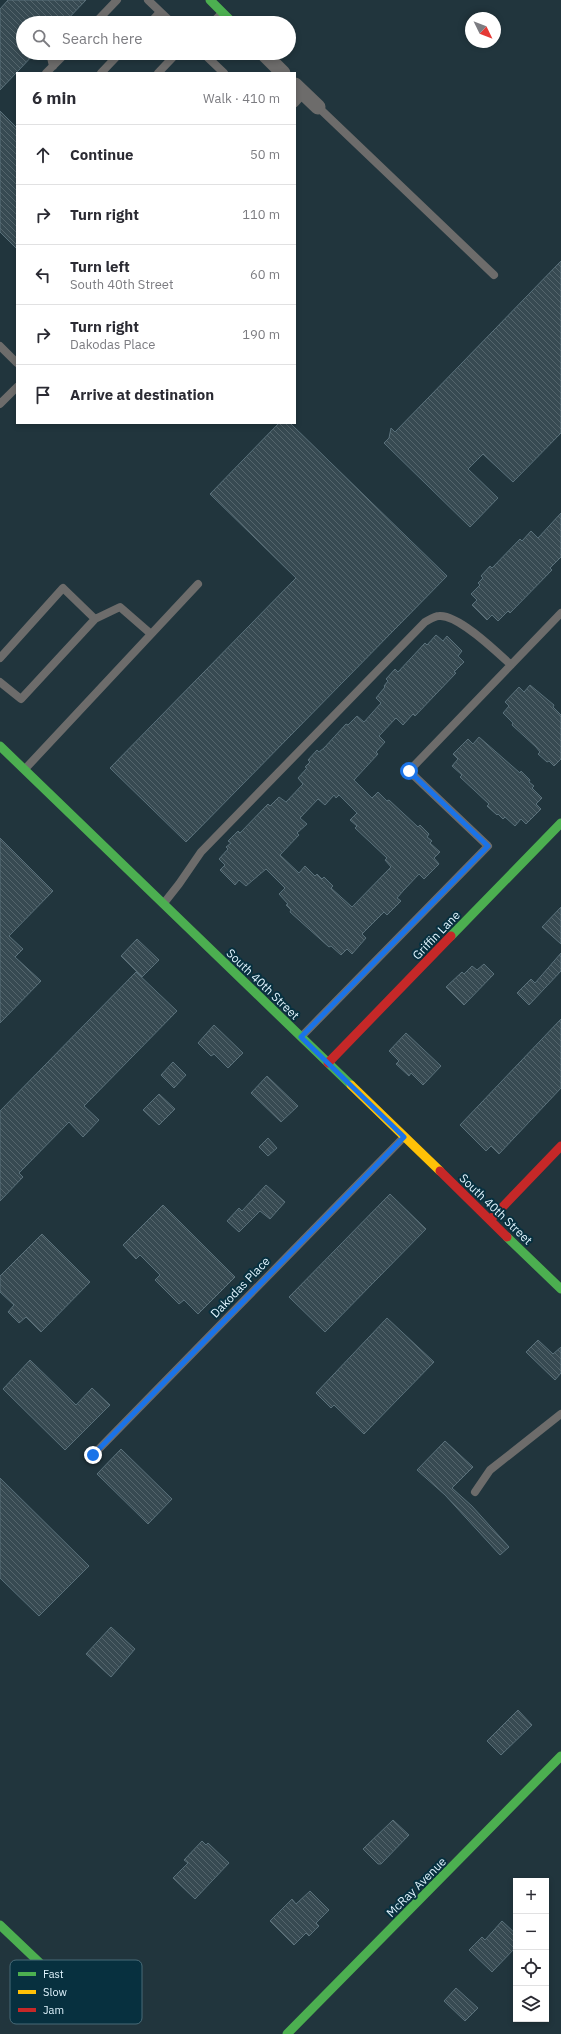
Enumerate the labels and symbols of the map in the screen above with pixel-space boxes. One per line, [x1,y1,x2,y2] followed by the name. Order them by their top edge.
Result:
[465,12,501,48] north arrow
[400,762,418,780] route start
[409,907,463,962] street label: Griffin Lane
[223,945,303,1023] street label: South 40th Street
[456,1170,536,1248] street label: South 40th Street
[207,1253,273,1321] street label: Dakodas Place
[84,1446,102,1464] route end
[383,1854,449,1920] street label: McRay Avenue
[10,1960,142,2024] legend
[43,1967,64,1981] text: Fast
[43,1985,67,1999] text: Slow
[43,2003,64,2017] text: Jam

